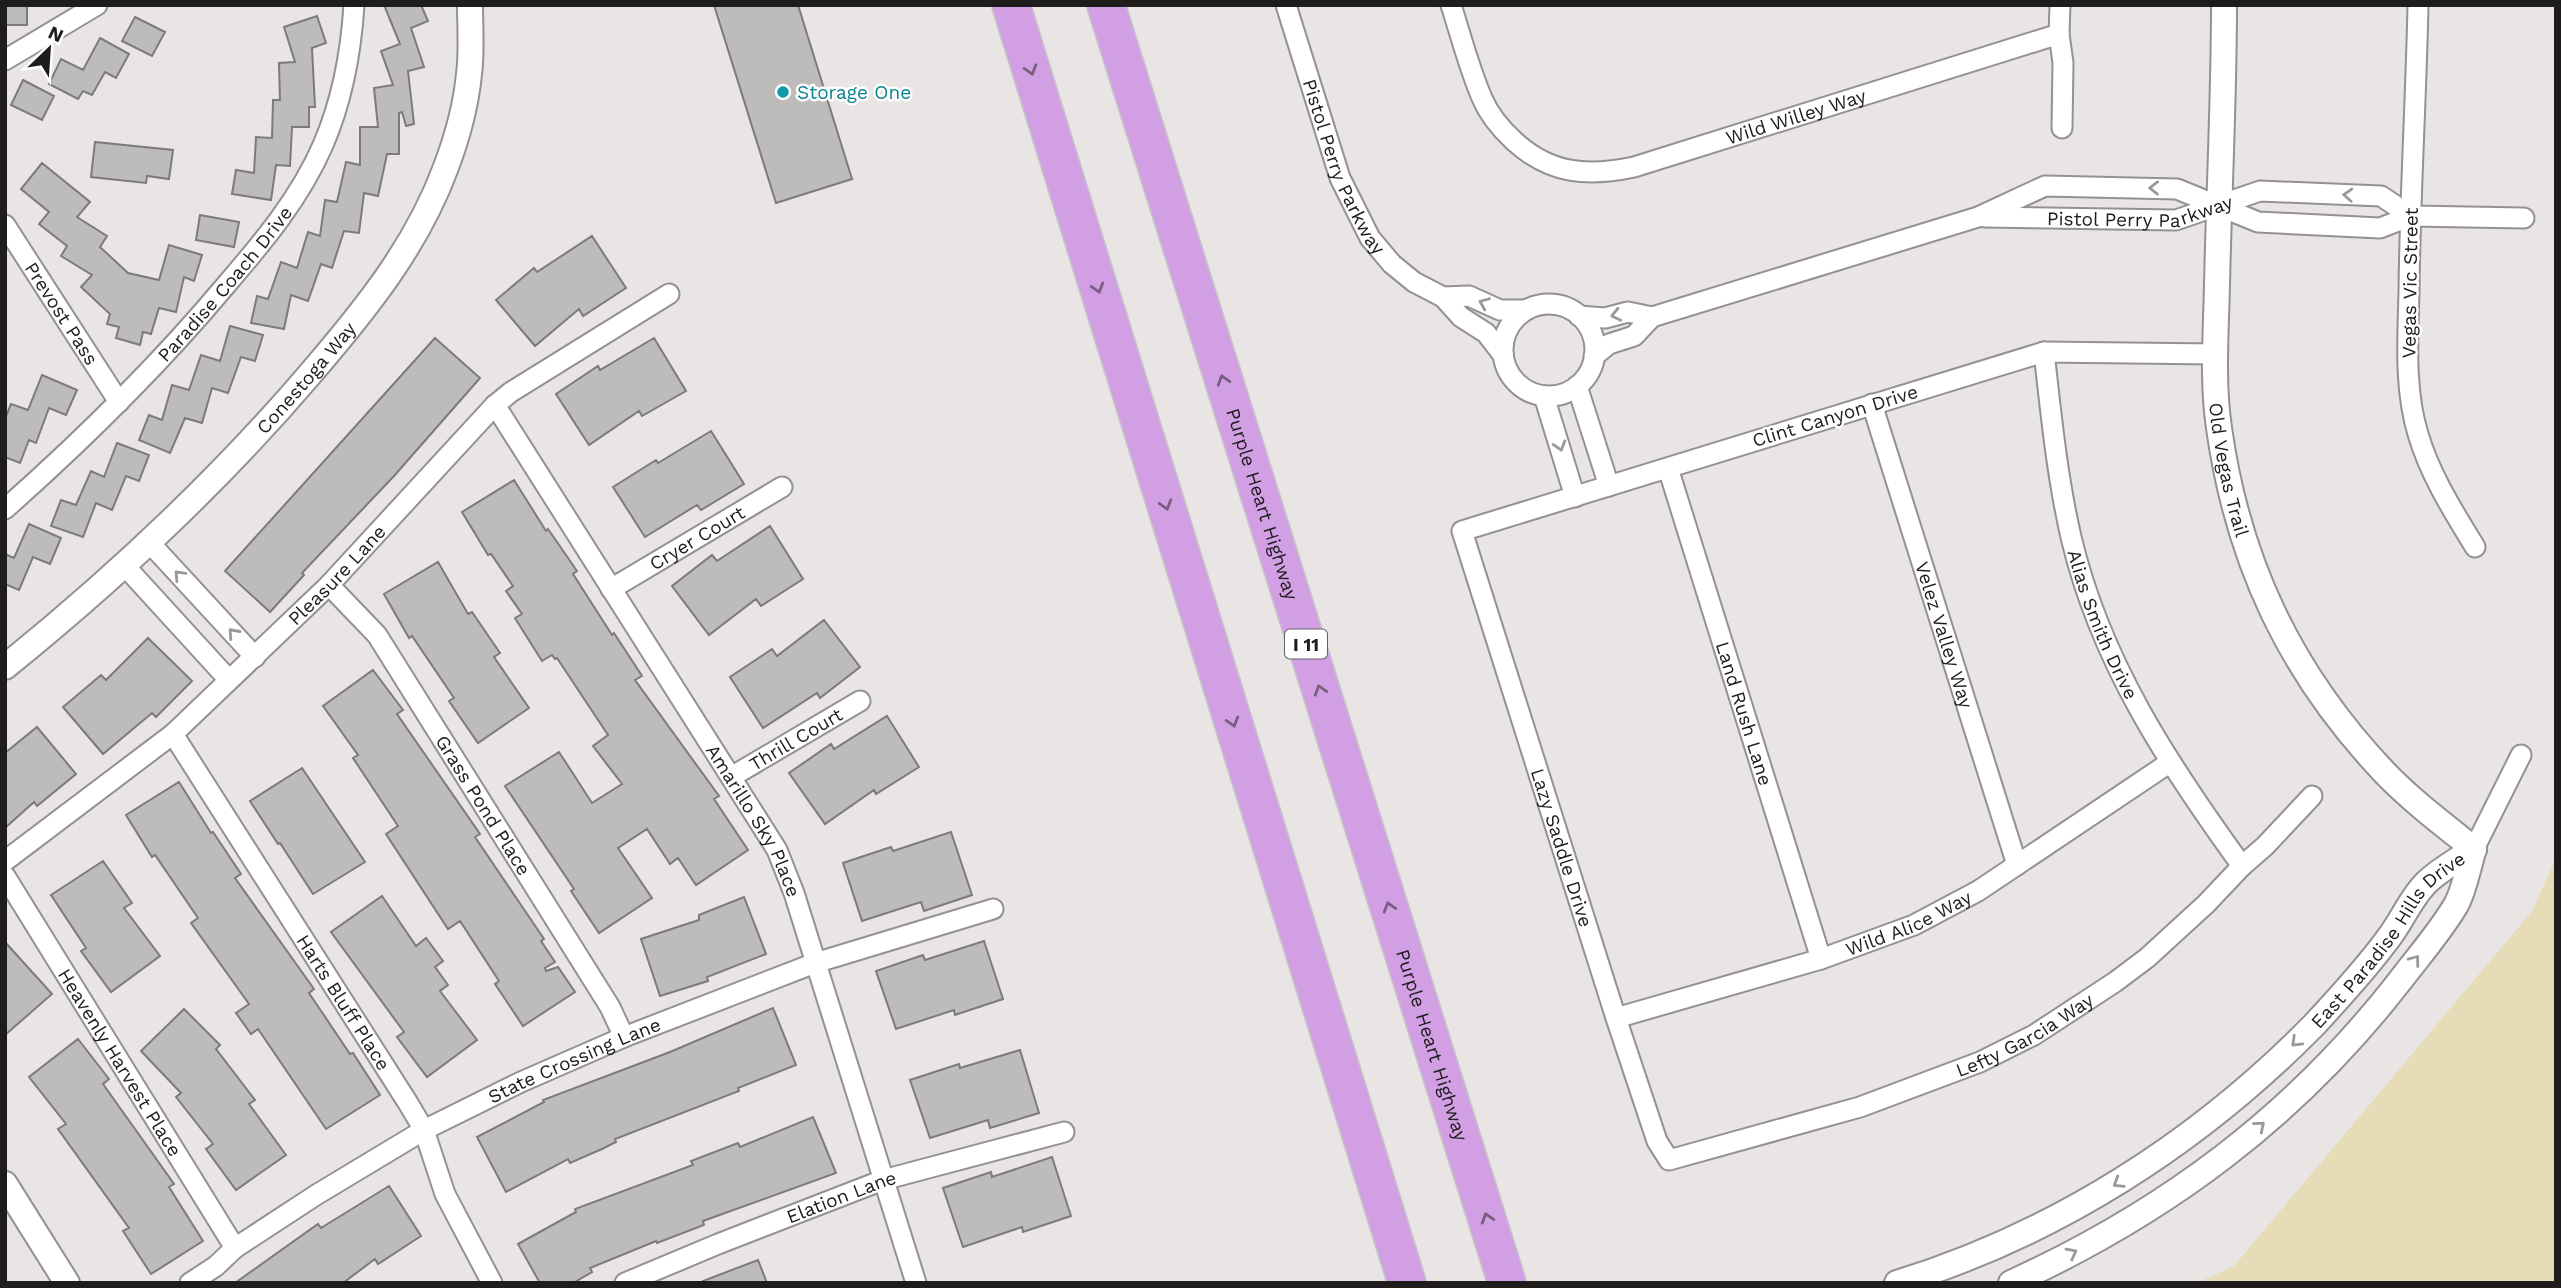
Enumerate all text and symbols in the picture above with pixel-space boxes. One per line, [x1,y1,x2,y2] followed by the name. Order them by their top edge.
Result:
[14,14,84,84] north arrow
[45,21,67,47] text: N
[1023,64,1037,76] one-way arrow
[1298,76,1390,259] street label: Pistol Perry Parkway
[797,81,911,104] place label: Storage One
[775,84,791,100] marker: Storage One
[1723,84,1869,149] street label: Wild Willey Way
[2148,181,2159,196] one-way arrow
[2343,187,2354,202] one-way arrow
[2047,190,2236,232] street label: Pistol Perry Parkway
[152,202,297,366] street label: Paradise Coach Drive
[2397,207,2423,359] street label: Vegas Vic Street
[20,257,103,369] street label: Prevost Pass
[1090,281,1105,293] one-way arrow
[1479,297,1491,311] one-way arrow
[1610,307,1622,321] one-way arrow
[251,317,361,439] street label: Conestoga Way
[1216,374,1231,386] one-way arrow
[1749,380,1921,452] street label: Clint Canyon Drive
[2205,402,2254,540] street label: Old Vegas Trail
[1222,405,1304,603] street label: Purple Heart Highway
[1551,440,1566,452] one-way arrow
[1157,499,1172,511] one-way arrow
[645,501,749,575] street label: Cryer Court
[283,520,390,630] street label: Pleasure Lane
[2063,547,2143,703] street label: Alias Smith Drive
[1911,559,1978,711] street label: Velez Valley Way
[175,570,188,583] one-way arrow
[229,628,242,641] one-way arrow
[1285,630,1327,658] road number: I 11
[1711,639,1778,788] street label: Land Rush Lane
[1314,685,1329,697] one-way arrow
[745,702,847,775] street label: Thrill Court
[1225,716,1240,728] one-way arrow
[431,731,536,880] street label: Grass Pond Place
[701,740,806,900] street label: Amarillo Sky Place
[1526,765,1598,930] street label: Lazy Saddle Drive
[2306,846,2469,1033] street label: East Paradise Hills Drive
[1842,885,1976,961] street label: Wild Alice Way
[1382,902,1397,914] one-way arrow
[292,930,396,1074] street label: Harts Bluff Place
[1391,946,1473,1144] street label: Purple Heart Highway
[2407,956,2420,968] one-way arrow
[53,964,187,1160] street label: Heavenly Harvest Place
[1952,988,2098,1082] street label: Lefty Garcia Way
[484,1012,664,1108] street label: State Crossing Lane
[2291,1034,2304,1047] one-way arrow
[2252,1122,2265,1134] one-way arrow
[783,1166,899,1228] street label: Elation Lane
[2113,1175,2126,1188] one-way arrow
[1480,1212,1495,1224] one-way arrow
[2065,1248,2078,1261] one-way arrow

